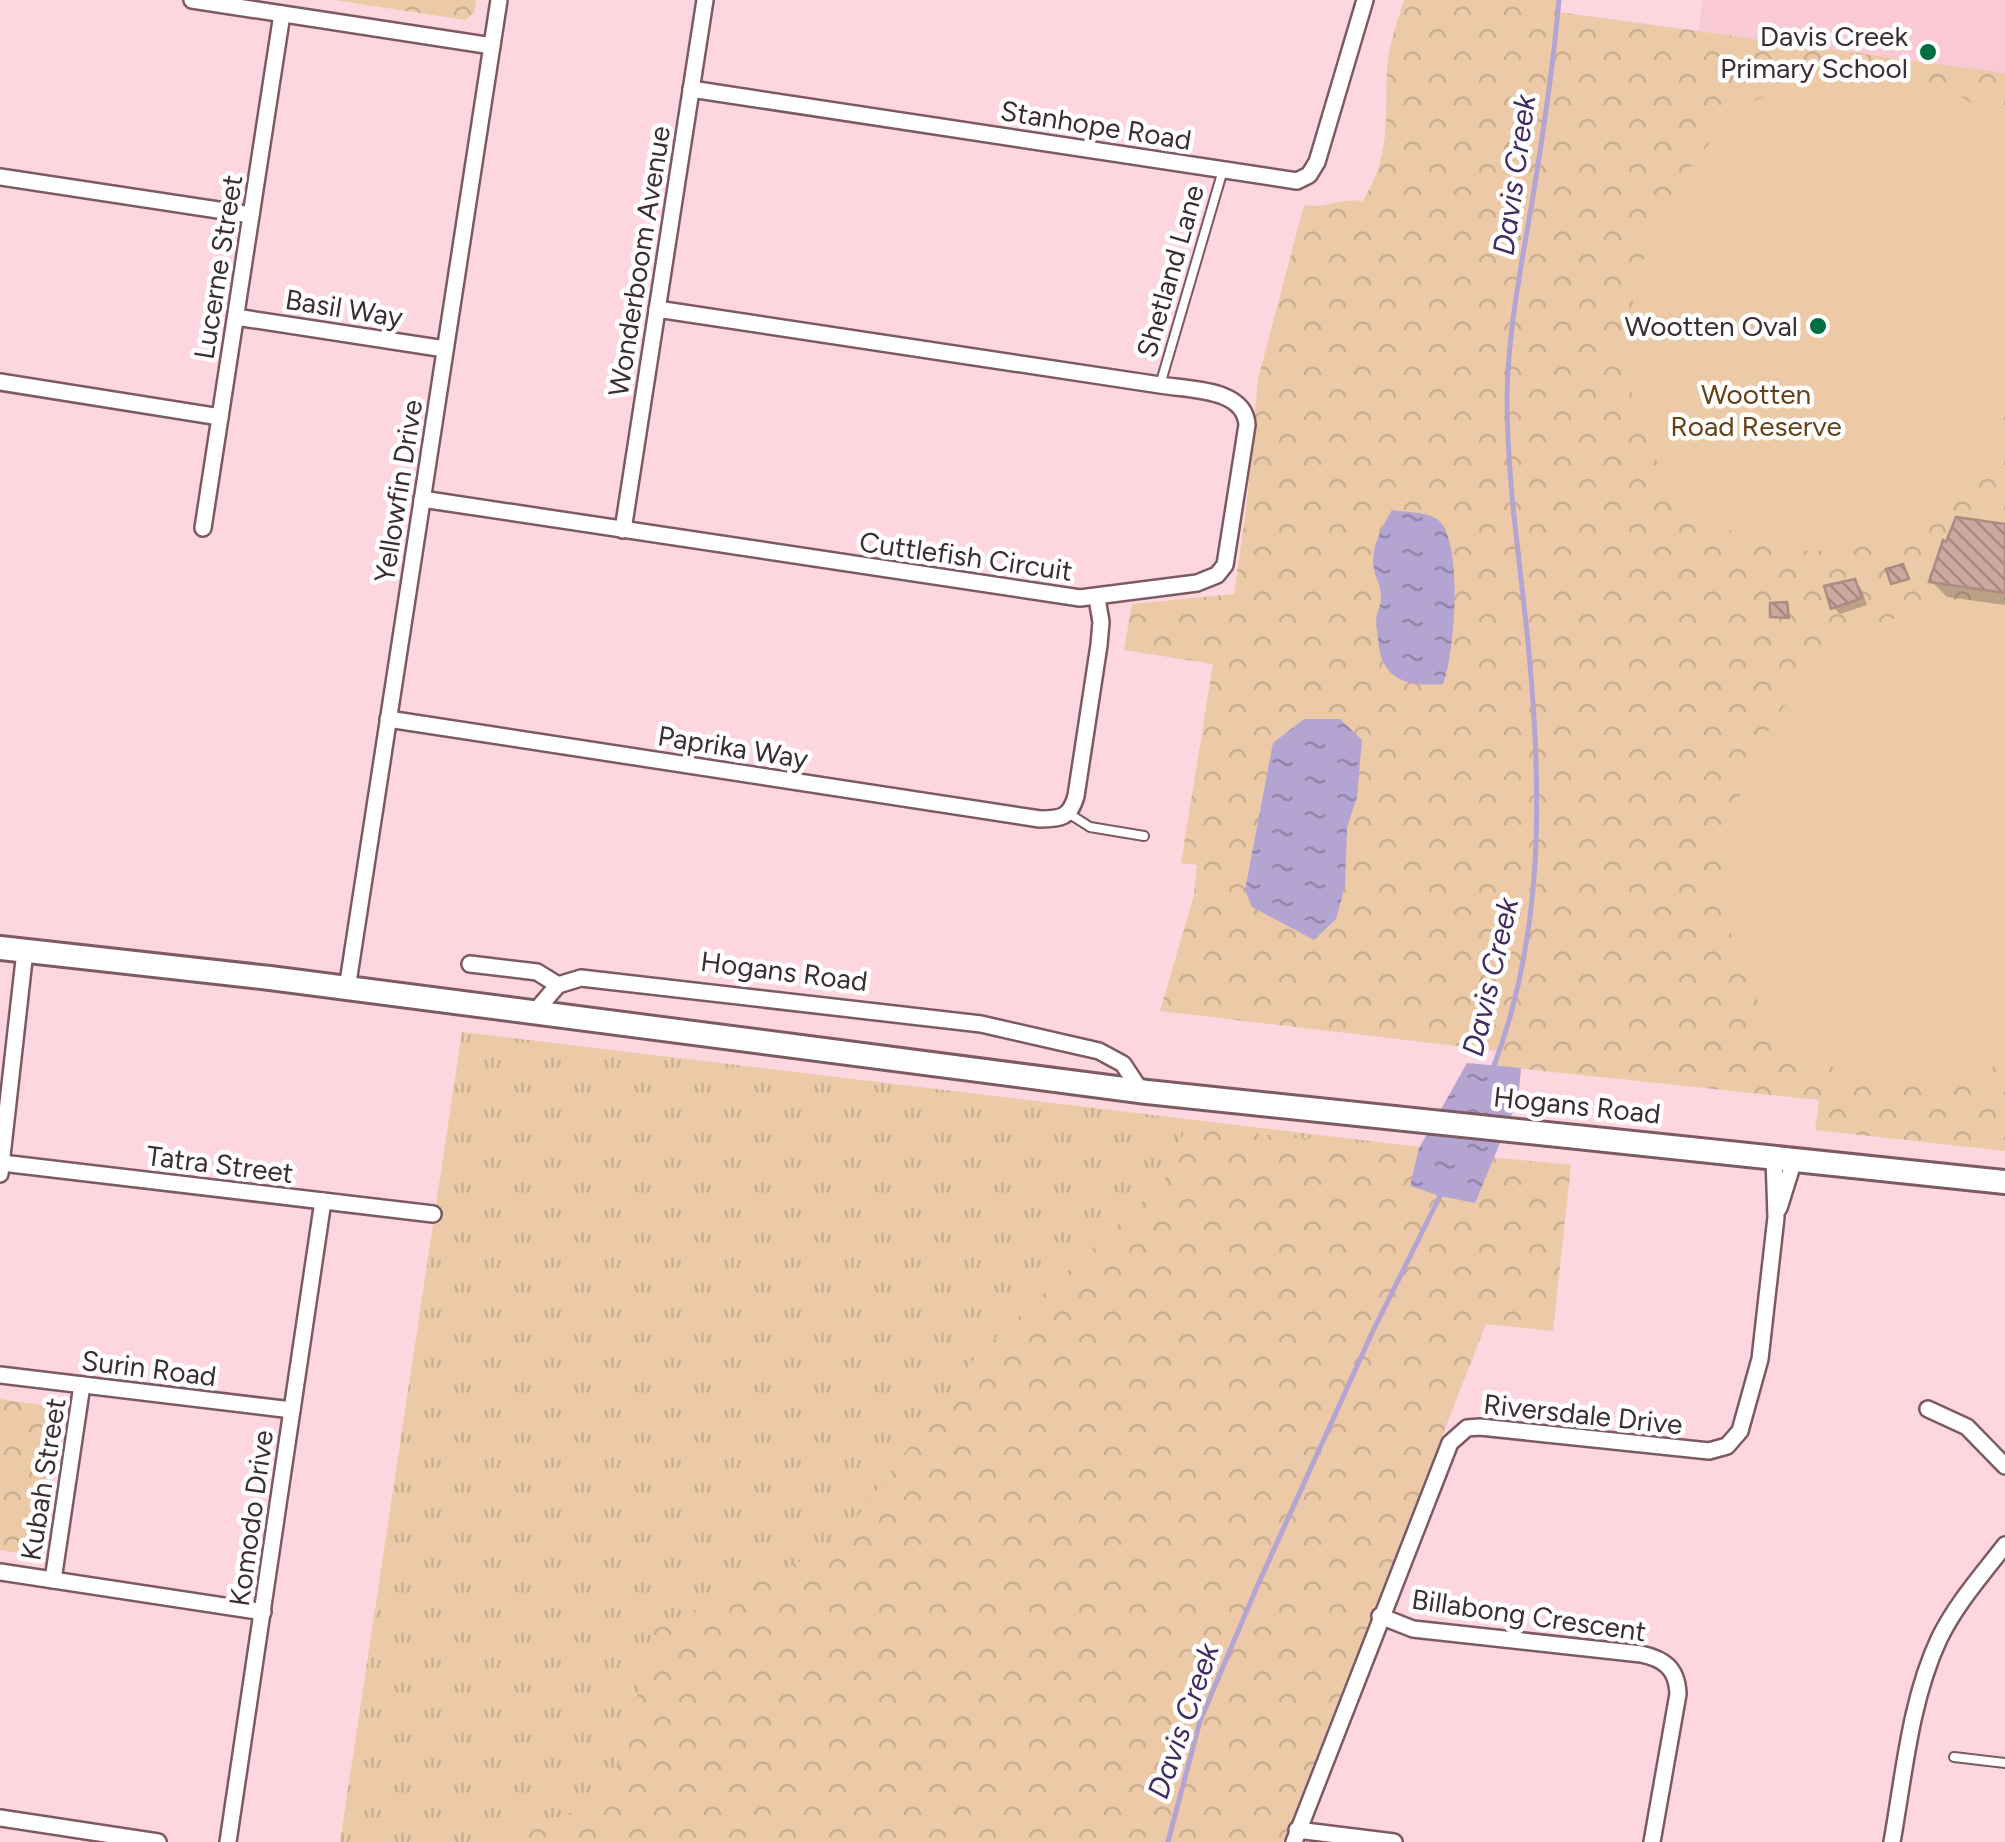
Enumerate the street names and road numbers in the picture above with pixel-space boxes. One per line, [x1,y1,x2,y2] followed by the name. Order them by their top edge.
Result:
[998,93,1194,157] street label: Stanhope Road
[601,123,677,399] street label: Wonderboom Avenue
[187,172,249,362] street label: Lucerne Street
[1129,181,1211,361] street label: Shetland Lane
[283,282,405,334] street label: Basil Way
[367,397,429,585] street label: Yellowfin Drive
[857,524,1075,588] street label: Cuttlefish Circuit
[655,718,811,776] street label: Paprika Way
[699,944,869,998] street label: Hogans Road
[1492,1079,1662,1131] street label: Hogans Road
[145,1138,295,1190] street label: Tatra Street
[80,1343,218,1393] street label: Surin Road
[1482,1387,1684,1441] street label: Riversdale Drive
[13,1395,73,1563] street label: Kubah Street
[222,1428,280,1608] street label: Komodo Drive
[1410,1582,1648,1648] street label: Billabong Crescent

